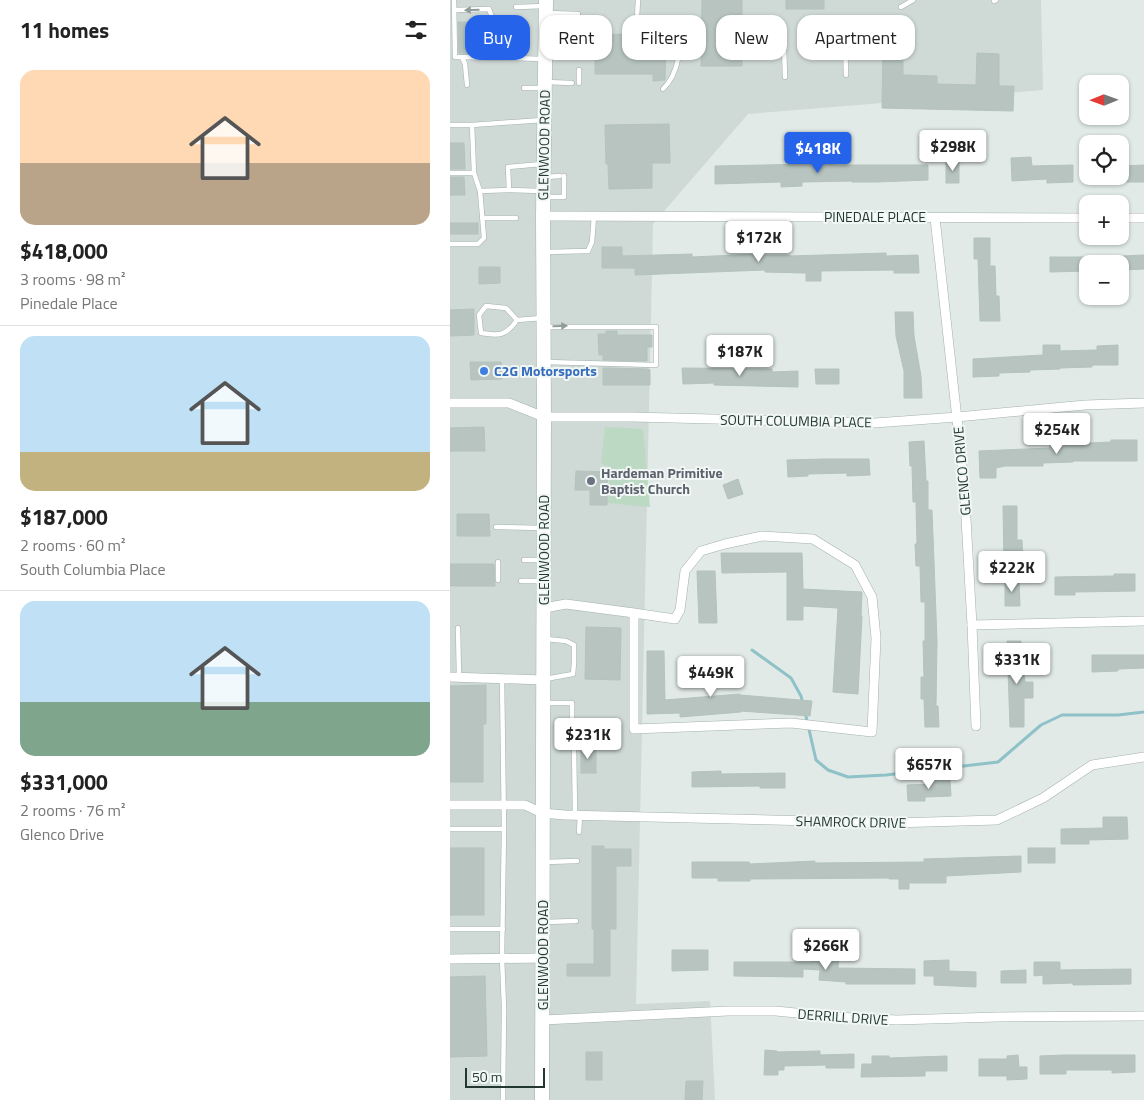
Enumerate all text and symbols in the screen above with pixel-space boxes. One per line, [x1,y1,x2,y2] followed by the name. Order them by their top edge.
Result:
[464,6,480,14] one-way arrow
[20,14,109,46] text: 11 homes
[465,15,530,60] chip: Buy
[540,15,612,60] chip: Rent
[622,15,706,60] chip: Filters
[716,15,787,60] chip: New
[797,15,915,60] chip: Apartment
[402,16,430,44] icon: filters
[1079,75,1129,125] north arrow
[1079,75,1129,305] map controls
[532,90,555,200] street label: GLENWOOD ROAD
[180,103,270,193] icon: home
[918,130,988,172] pin: $298K
[783,132,853,174] pin: $418K
[930,134,976,158] text: $298K
[1079,135,1129,185] button: locate
[795,136,841,160] text: $418K
[1079,195,1129,245] button: +
[824,206,926,227] street label: PINEDALE PLACE
[724,220,794,263] pin: $172K
[736,225,782,249] text: $172K
[20,235,108,267] text: $418,000
[1079,255,1129,305] button: −
[20,267,125,291] text: 3 rooms · 98 m²
[20,291,118,315] text: Pinedale Place
[553,322,569,330] one-way arrow
[705,334,775,377] pin: $187K
[717,339,763,363] text: $187K
[494,360,597,381] place label: C2G Motorsports
[478,365,490,377] marker: C2G Motorsports
[180,368,270,458] icon: home
[720,409,872,432] street label: SOUTH COLUMBIA PLACE
[1022,412,1092,455] pin: $254K
[1034,417,1080,441] text: $254K
[947,425,976,516] street label: GLENCO DRIVE
[601,462,723,499] place label: Hardeman Primitive Baptist Church
[585,475,597,487] marker: Hardeman Primitive Baptist Church
[533,495,554,605] street label: GLENWOOD ROAD
[20,501,108,533] text: $187,000
[20,533,125,557] text: 2 rooms · 60 m²
[977,550,1047,593] pin: $222K
[989,555,1035,579] text: $222K
[20,557,166,581] text: South Columbia Place
[180,633,270,723] icon: home
[982,642,1052,685] pin: $331K
[994,647,1040,671] text: $331K
[676,656,746,698] pin: $449K
[688,660,734,684] text: $449K
[553,718,623,760] pin: $231K
[565,722,611,746] text: $231K
[894,748,964,790] pin: $657K
[906,752,952,776] text: $657K
[20,766,108,798] text: $331,000
[20,798,125,822] text: 2 rooms · 76 m²
[796,810,907,833] street label: SHAMROCK DRIVE
[20,822,104,846] text: Glenco Drive
[532,900,553,1010] street label: GLENWOOD ROAD
[791,928,861,971] pin: $266K
[803,933,849,957] text: $266K
[797,1003,889,1030] street label: DERRILL DRIVE
[465,1065,545,1088] scale bar
[472,1066,502,1087] text: 50 m

